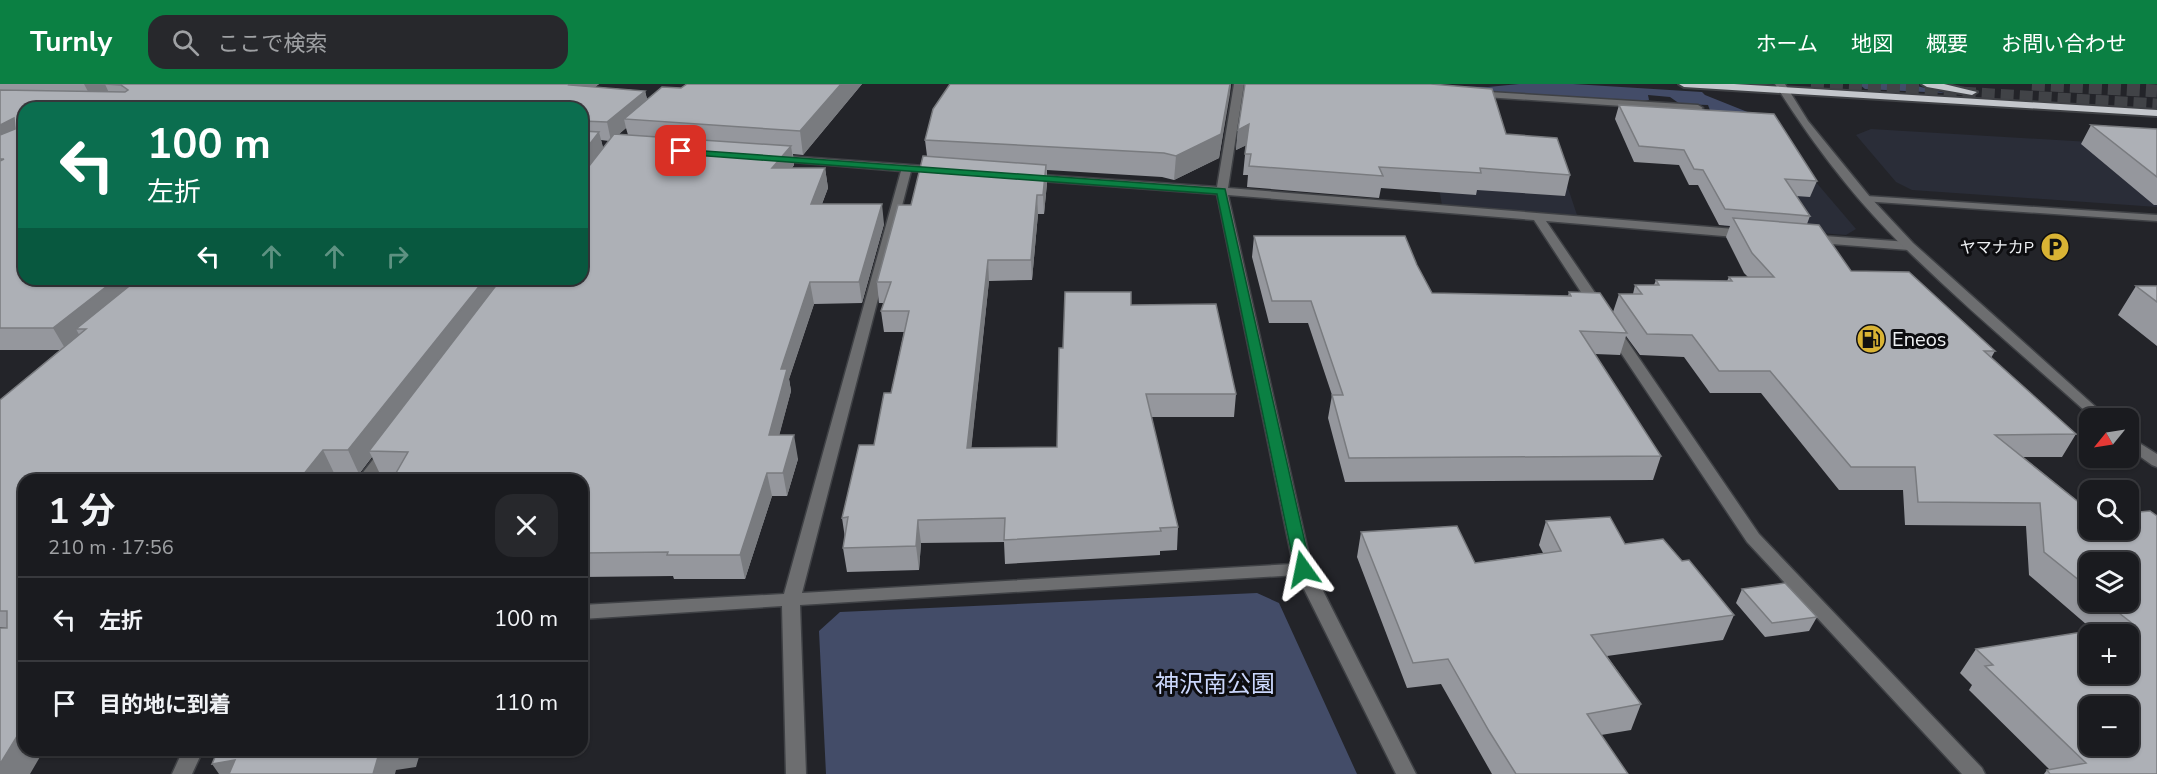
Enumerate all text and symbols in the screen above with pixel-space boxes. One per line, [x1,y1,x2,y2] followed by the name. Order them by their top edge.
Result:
[148,15,568,69] search box
[30,23,112,61] text: Turnly
[169,26,202,59] icon: search
[217,29,327,59] text: ここで検索
[1756,30,1818,58] text: ホーム
[1851,30,1893,58] text: 地図
[1926,30,1968,58] text: 概要
[2001,30,2127,58] text: お問い合わせ
[147,116,271,173] text: 100 m
[655,125,706,176] pin
[48,126,126,204] icon: left
[664,134,697,167] icon: arrive
[147,174,201,211] text: 左折
[2039,231,2071,263] parking icon: ヤマナカP
[1960,237,2034,259] place label: ヤマナカP
[192,240,225,273] icon: left
[255,240,288,273] icon: ahead
[318,240,351,273] icon: ahead
[381,240,414,273] icon: right
[1855,323,1887,355] fuel station icon: Eneos
[1892,326,1946,353] place label: Eneos
[2079,408,2139,468] north arrow
[2079,408,2139,756] map controls
[2079,480,2139,540] button: search
[48,487,115,536] text: 1 分
[495,494,558,557] button: close
[48,534,174,561] text: 210 m · 17:56
[1271,537,1335,601] position arrow
[2079,552,2139,612] button: layers
[48,603,81,636] icon: left
[494,604,558,634] text: 100 m
[99,606,143,636] text: 左折
[2079,624,2139,684] button: +
[1155,668,1275,700] park label: 神沢南公園
[48,687,81,720] icon: arrive
[494,688,558,718] text: 110 m
[99,690,231,720] text: 目的地に到着
[2079,696,2139,756] button: −

